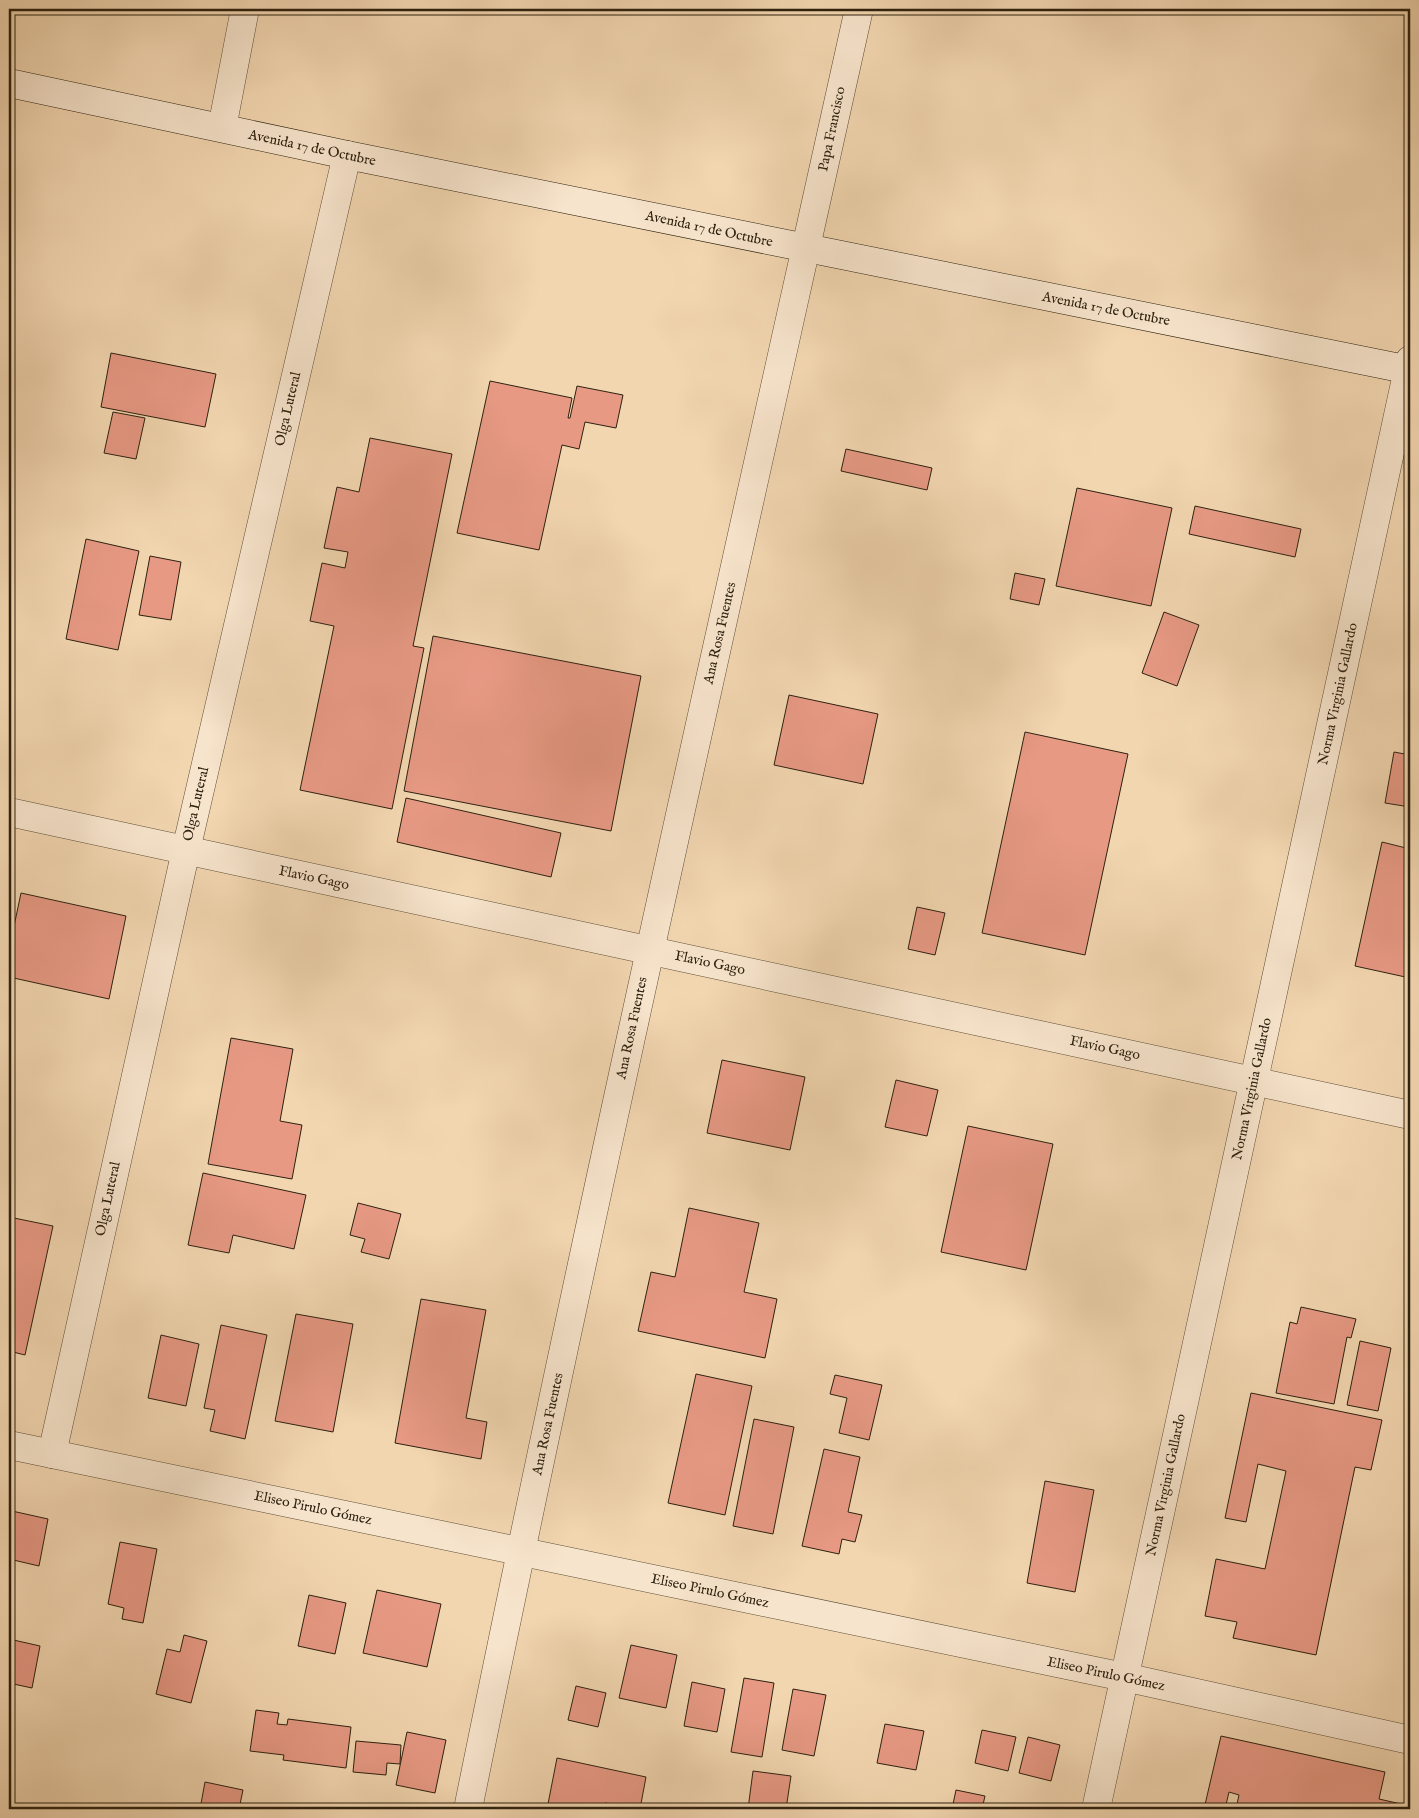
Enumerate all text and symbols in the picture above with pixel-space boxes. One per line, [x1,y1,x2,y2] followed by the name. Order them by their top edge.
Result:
[814,84,850,173] street label: Papa Francisco
[246,125,378,170] street label: Avenida 17 de Octubre
[643,206,775,251] street label: Avenida 17 de Octubre
[1040,288,1172,330] street label: Avenida 17 de Octubre
[271,370,305,448] street label: Olga Luteral
[699,580,741,687] street label: Ana Rosa Fuentes
[1314,621,1362,767] street label: Norma Virginia Gallardo
[179,765,213,843] street label: Olga Luteral
[277,862,351,894] street label: Flavio Gago
[673,947,747,979] street label: Flavio Gago
[612,975,652,1082] street label: Ana Rosa Fuentes
[1228,1016,1276,1162] street label: Norma Virginia Gallardo
[1068,1032,1142,1064] street label: Flavio Gago
[91,1160,125,1238] street label: Olga Luteral
[528,1371,568,1478] street label: Ana Rosa Fuentes
[1142,1412,1190,1558] street label: Norma Virginia Gallardo
[252,1487,374,1529] street label: Eliseo Pirulo Gómez
[649,1570,771,1612] street label: Eliseo Pirulo Gómez
[1045,1653,1167,1695] street label: Eliseo Pirulo Gómez

